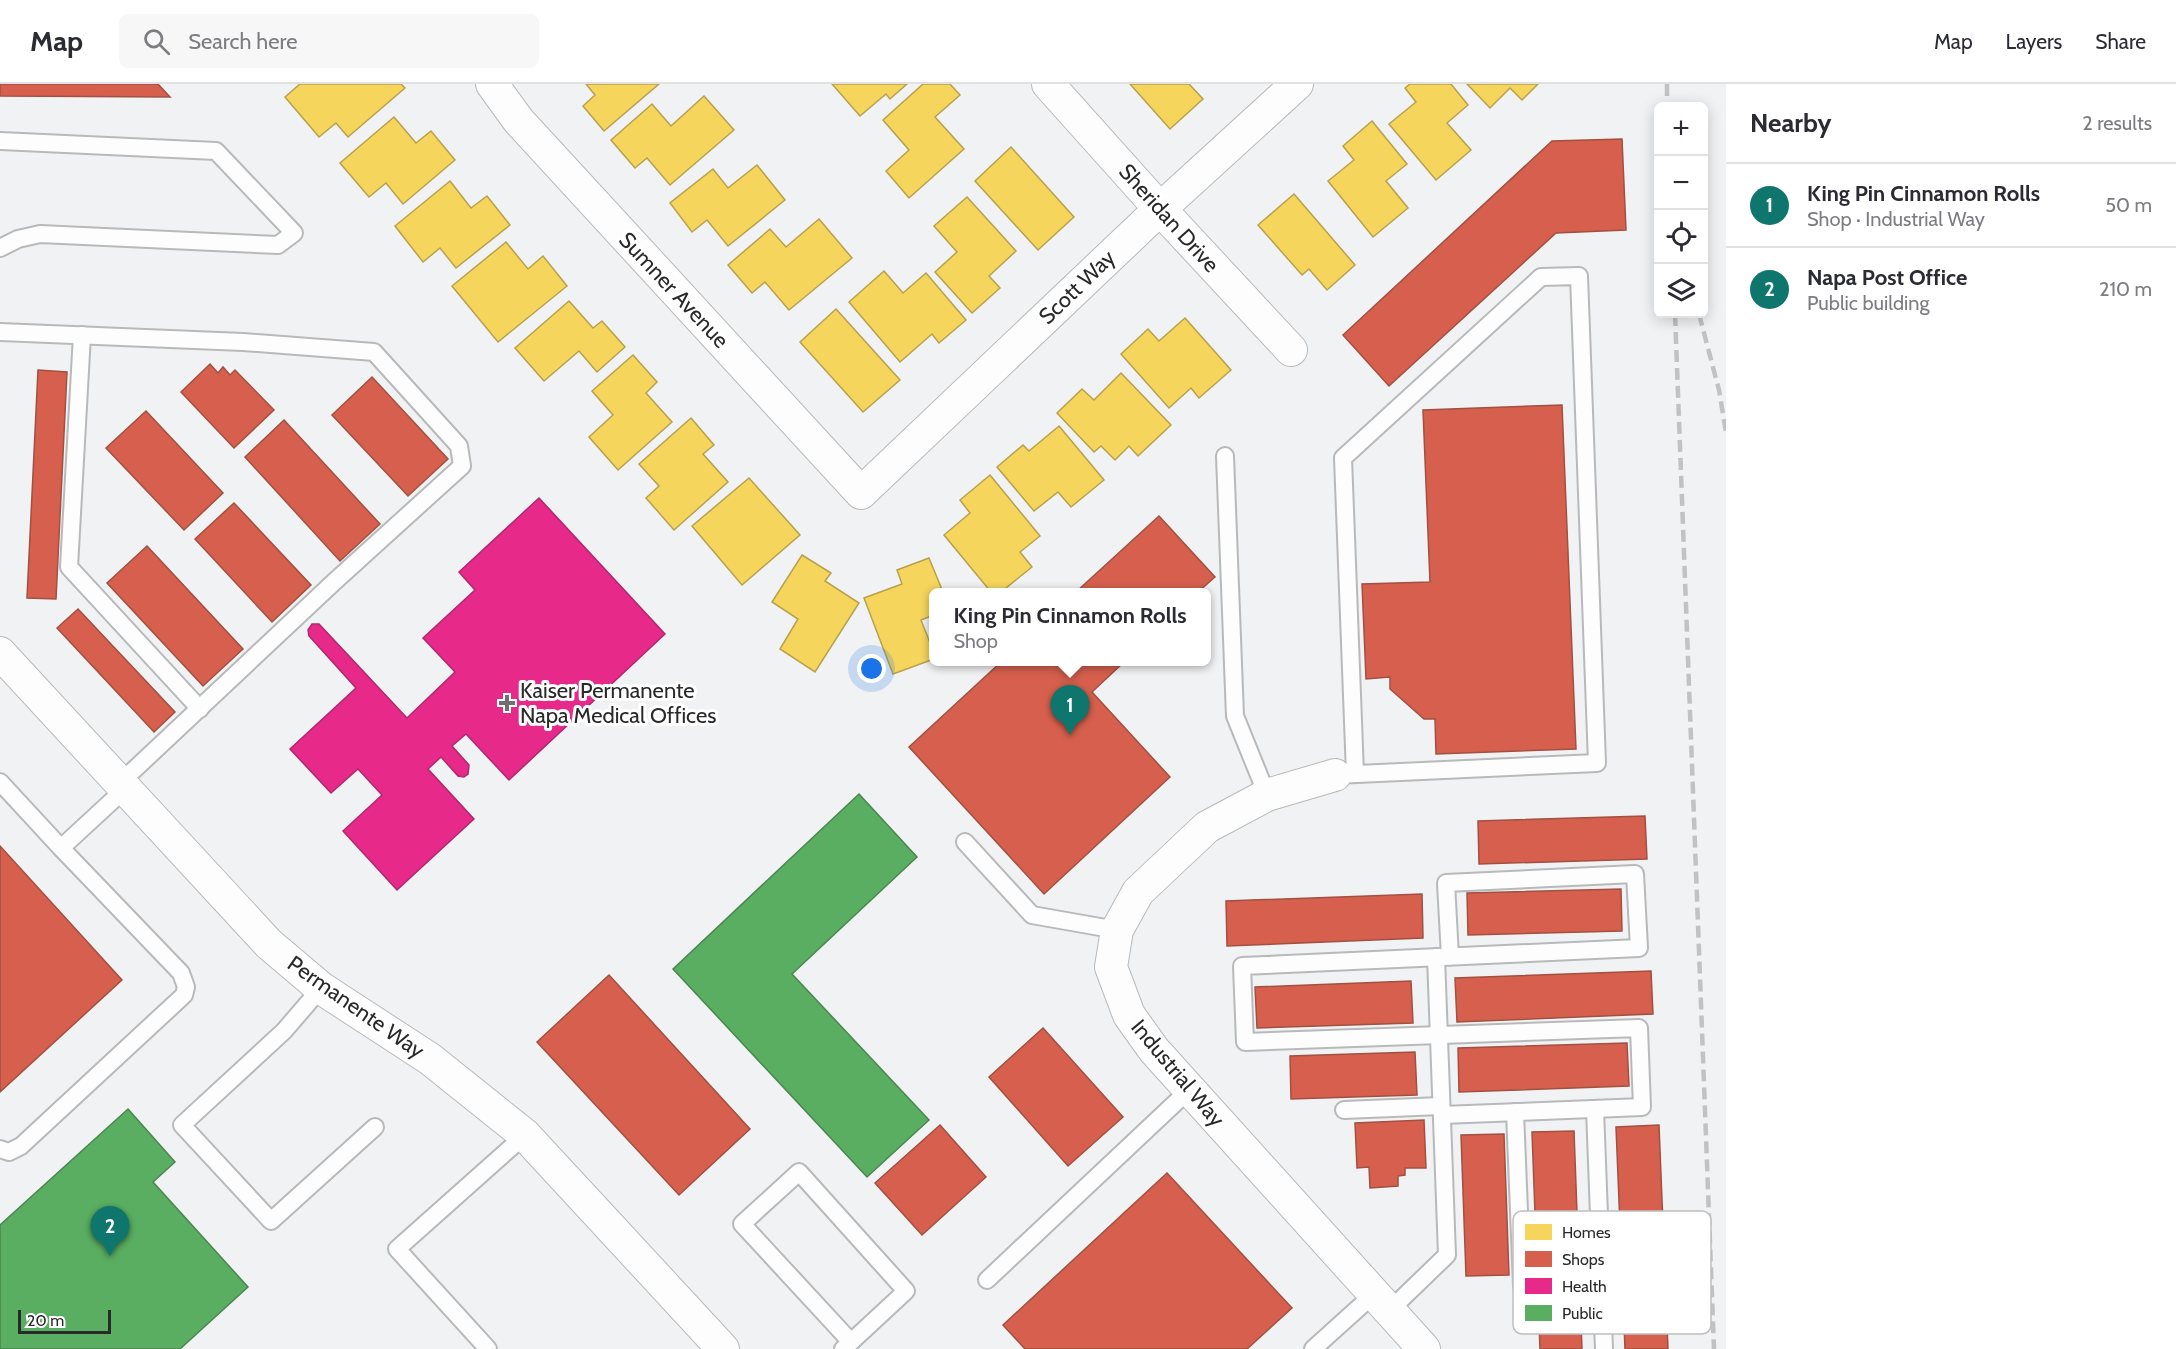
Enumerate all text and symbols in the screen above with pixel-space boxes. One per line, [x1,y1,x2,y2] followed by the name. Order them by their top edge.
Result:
[119,14,539,68] search box
[30,24,83,58] text: Map
[140,25,173,58] icon: search
[188,28,297,55] text: Search here
[1934,29,1973,54] text: Map
[2006,29,2062,54] text: Layers
[2095,29,2146,54] text: Share
[1654,102,1708,318] map controls
[1654,102,1708,156] button: +
[1750,107,1831,139] text: Nearby
[2082,111,2152,135] text: 2 results
[1654,156,1708,210] button: −
[1113,158,1225,278] street label: Sheridan Drive
[1807,180,2040,207] text: King Pin Cinnamon Rolls
[1766,193,1773,217] text: 1
[2105,193,2152,217] text: 50 m
[1807,207,1985,231] text: Shop · Industrial Way
[1654,210,1708,264] button: locate
[613,226,735,354] street label: Sumner Avenue
[1033,244,1121,330] street label: Scott Way
[1654,264,1708,318] button: layers
[1807,264,1967,291] text: Napa Post Office
[1764,277,1775,301] text: 2
[2099,277,2152,301] text: 210 m
[1807,291,1929,315] text: Public building
[929,588,1211,666] popup
[953,602,1187,629] text: King Pin Cinnamon Rolls
[953,629,998,653] text: Shop
[857,654,886,683] your location
[520,677,716,729] place label: Kaiser Permanente Napa Medical Offices
[1050,686,1090,735] pin: 1
[498,694,516,712] marker: Kaiser Permanente Napa Medical Offices
[282,950,430,1064] street label: Permanente Way
[1125,1014,1231,1132] street label: Industrial Way
[90,1206,130,1256] pin: 2
[1513,1211,1711,1334] legend
[1562,1223,1611,1242] text: Homes
[1562,1250,1605,1269] text: Shops
[1562,1277,1607,1296] text: Health
[1562,1304,1603,1323] text: Public
[18,1307,111,1334] scale bar
[27,1311,64,1330] text: 20 m

